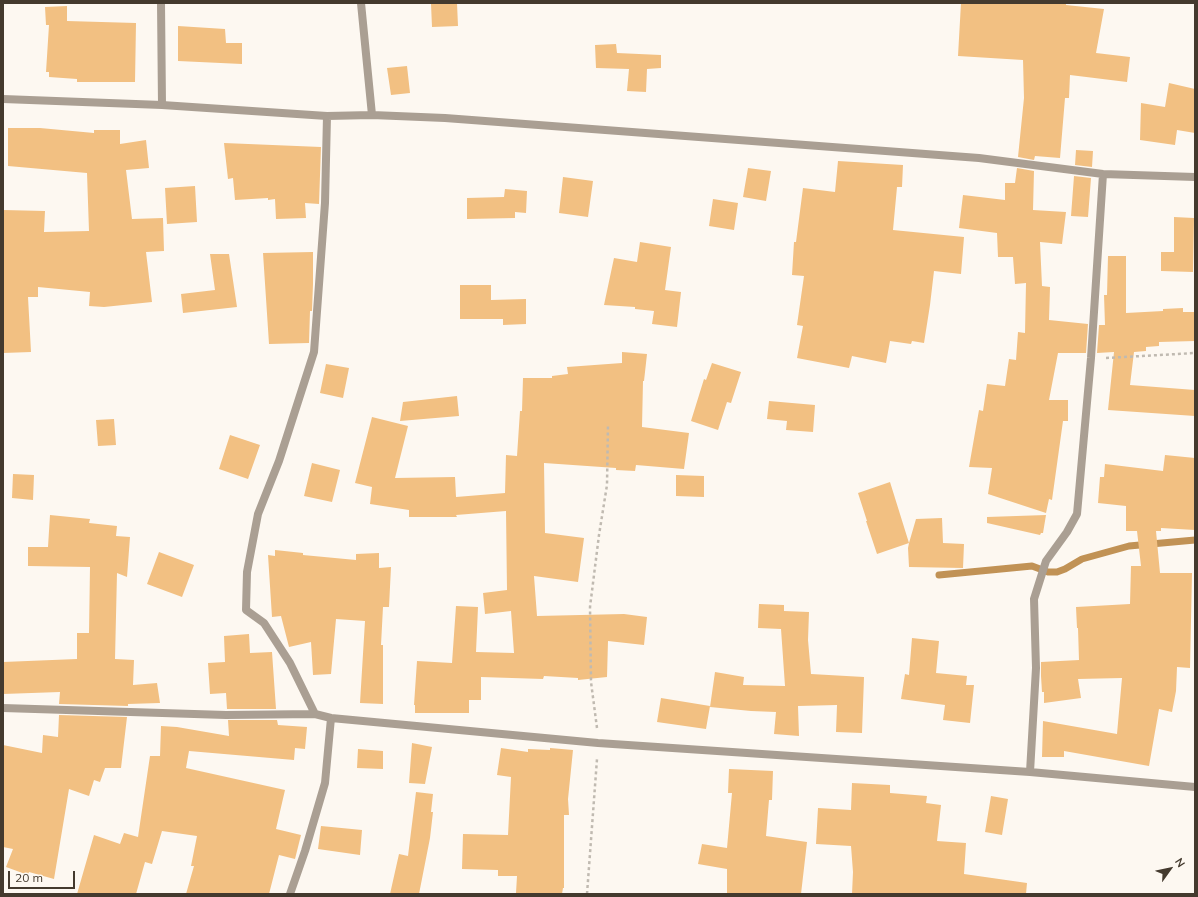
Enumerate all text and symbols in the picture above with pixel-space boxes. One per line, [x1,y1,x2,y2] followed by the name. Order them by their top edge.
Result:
[1150,849,1190,889] north arrow
[1172,855,1188,870] text: N
[10,863,77,889] scale bar
[15,870,43,885] text: 20 m

